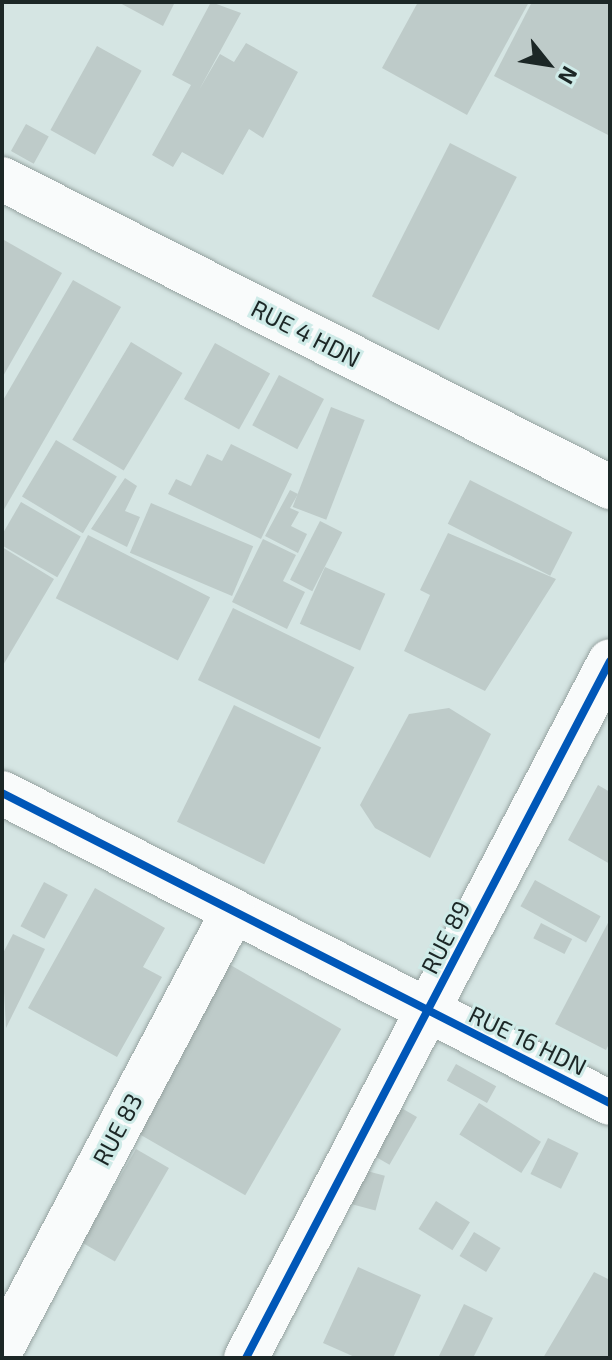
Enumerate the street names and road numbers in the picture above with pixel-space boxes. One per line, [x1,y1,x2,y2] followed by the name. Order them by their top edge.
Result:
[247,293,365,373] street label: RUE 4 HDN
[414,896,476,978] street label: RUE 89
[465,999,591,1081] street label: RUE 16 HDN
[86,1088,148,1170] street label: RUE 83

